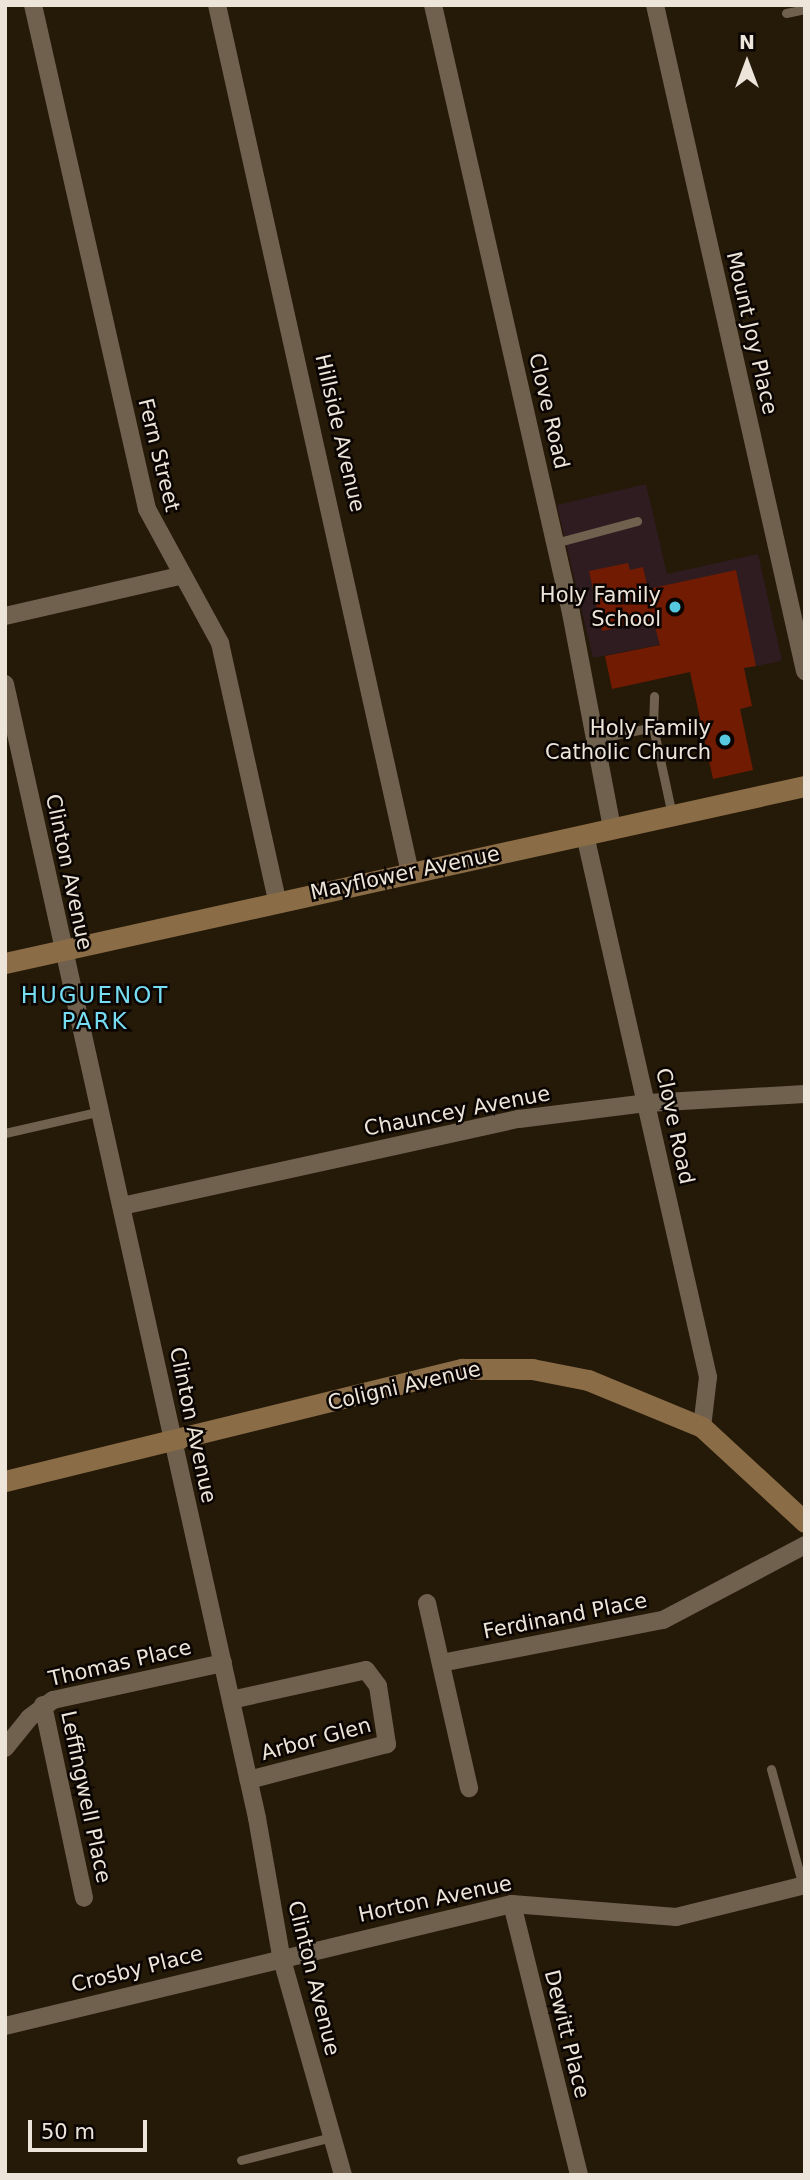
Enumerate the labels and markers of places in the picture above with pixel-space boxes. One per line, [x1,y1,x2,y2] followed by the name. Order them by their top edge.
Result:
[540,582,661,632] place label: Holy Family School
[667,599,683,615] marker: Holy Family School
[545,715,711,765] place label: Holy Family Catholic Church
[717,732,733,748] marker: Holy Family Catholic Church

